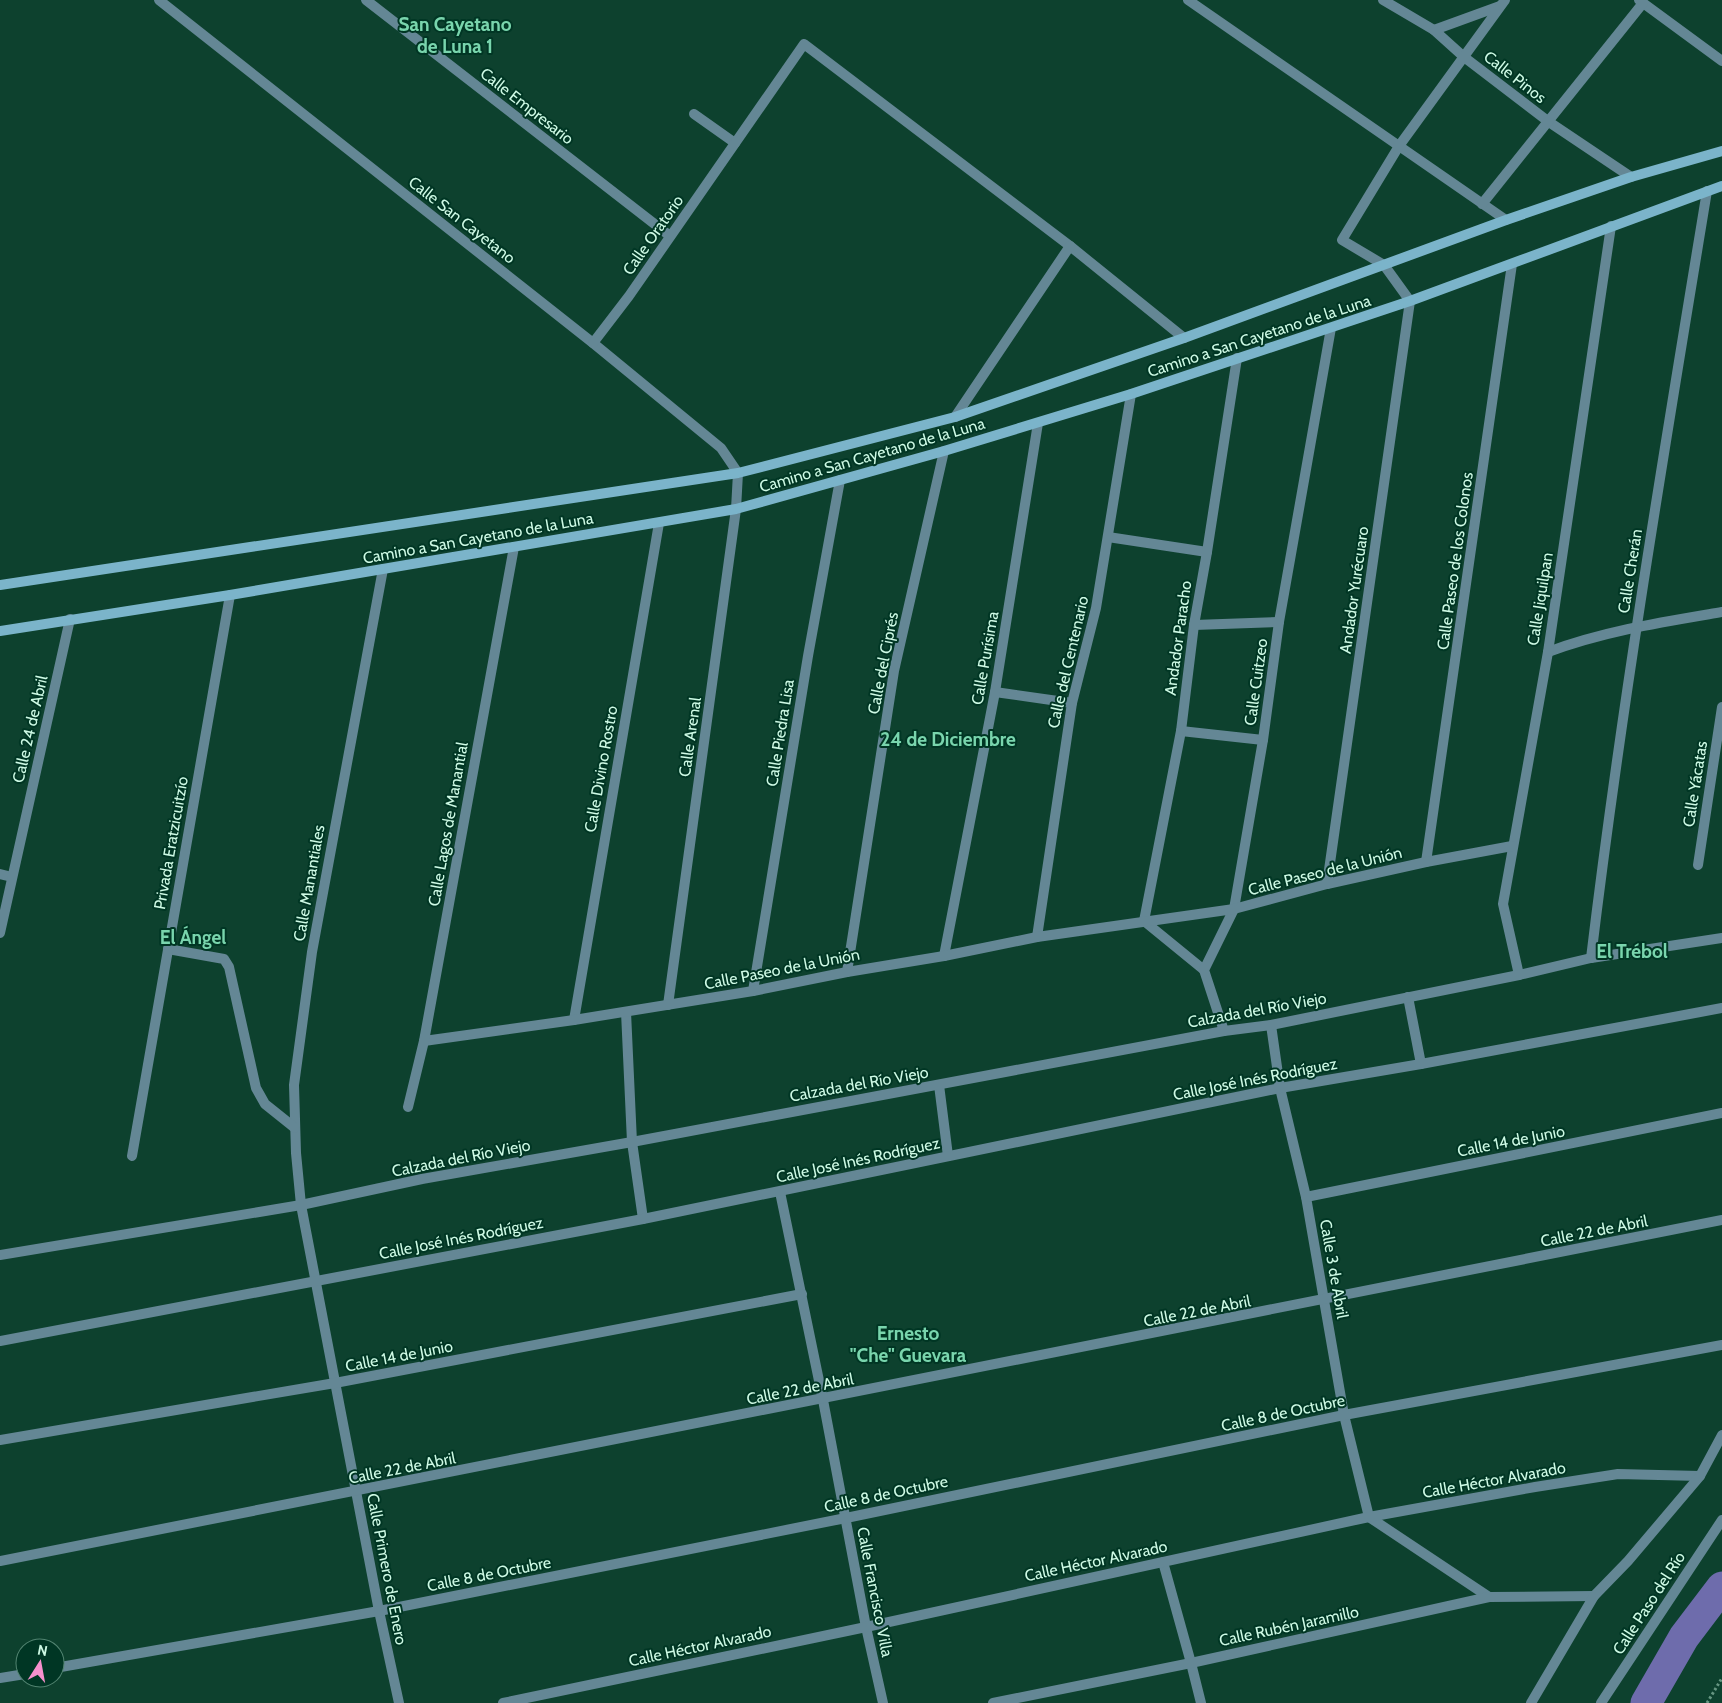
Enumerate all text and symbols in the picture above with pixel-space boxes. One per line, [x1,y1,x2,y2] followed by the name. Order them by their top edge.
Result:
[399,13,512,58] district label: San Cayetano de Luna 1
[1480,47,1550,107] street label: Calle Pinos
[477,64,578,148] street label: Calle Empresario
[405,172,519,268] street label: Calle San Cayetano
[619,191,688,278] street label: Calle Oratorio
[1145,291,1373,381] street label: Camino a San Cayetano de la Luna
[757,414,987,496] street label: Camino a San Cayetano de la Luna
[1433,471,1477,651] street label: Calle Paseo de los Colonos
[361,508,595,568] street label: Camino a San Cayetano de la Luna
[1336,525,1372,655] street label: Andador Yurécuaro
[1614,527,1646,615] street label: Calle Cherán
[1523,551,1557,647] street label: Calle Jiquilpan
[1161,579,1195,697] street label: Andador Paracho
[1044,594,1093,730] street label: Calle del Centenario
[864,610,902,716] street label: Calle del Ciprés
[967,610,1003,706] street label: Calle Purísima
[1240,637,1272,727] street label: Calle Cuitzeo
[8,673,52,785] street label: Calle 24 de Abril
[762,678,798,788] street label: Calle Piedra Lisa
[675,696,705,778] street label: Calle Arenal
[581,704,622,834] street label: Calle Divino Rostro
[880,728,1016,751] district label: 24 de Diciembre
[1679,739,1711,828] street label: Calle Yácatas
[424,740,472,908] street label: Calle Lagos de Manantial
[150,775,192,911] street label: Privada Eratzicuitzío
[289,823,329,943] street label: Calle Manantiales
[1246,843,1404,899] street label: Calle Paseo de la Unión
[160,925,226,949] district label: El Ángel
[1596,940,1668,963] district label: El Trébol
[703,945,861,993] street label: Calle Paseo de la Unión
[1186,988,1328,1032] street label: Calzada del Río Viejo
[1171,1054,1339,1104] street label: Calle José Inés Rodríguez
[788,1062,930,1106] street label: Calzada del Río Viejo
[1456,1121,1566,1161] street label: Calle 14 de Junio
[774,1133,942,1187] street label: Calle José Inés Rodríguez
[390,1135,532,1181] street label: Calzada del Río Viejo
[1539,1211,1649,1251] street label: Calle 22 de Abril
[377,1213,545,1263] street label: Calle José Inés Rodríguez
[1316,1218,1352,1320] street label: Calle 3 de Abril
[1142,1291,1252,1331] street label: Calle 22 de Abril
[850,1322,967,1367] district label: Ernesto "Che" Guevara
[344,1336,454,1376] street label: Calle 14 de Junio
[745,1369,855,1409] street label: Calle 22 de Abril
[1219,1391,1347,1435] street label: Calle 8 de Octubre
[347,1448,457,1488] street label: Calle 22 de Abril
[1421,1458,1567,1502] street label: Calle Héctor Alvarado
[822,1472,950,1516] street label: Calle 8 de Octubre
[363,1492,411,1647] street label: Calle Primero de Enero
[853,1525,897,1659] street label: Calle Francisco Villa
[1023,1537,1169,1585] street label: Calle Héctor Alvarado
[1609,1548,1689,1658] street label: Calle Paso del Río
[425,1553,553,1595] street label: Calle 8 de Octubre
[1217,1602,1361,1650] street label: Calle Rubén Jaramillo
[627,1622,773,1670] street label: Calle Héctor Alvarado
[15,1638,65,1688] north arrow
[36,1640,49,1660] text: N

